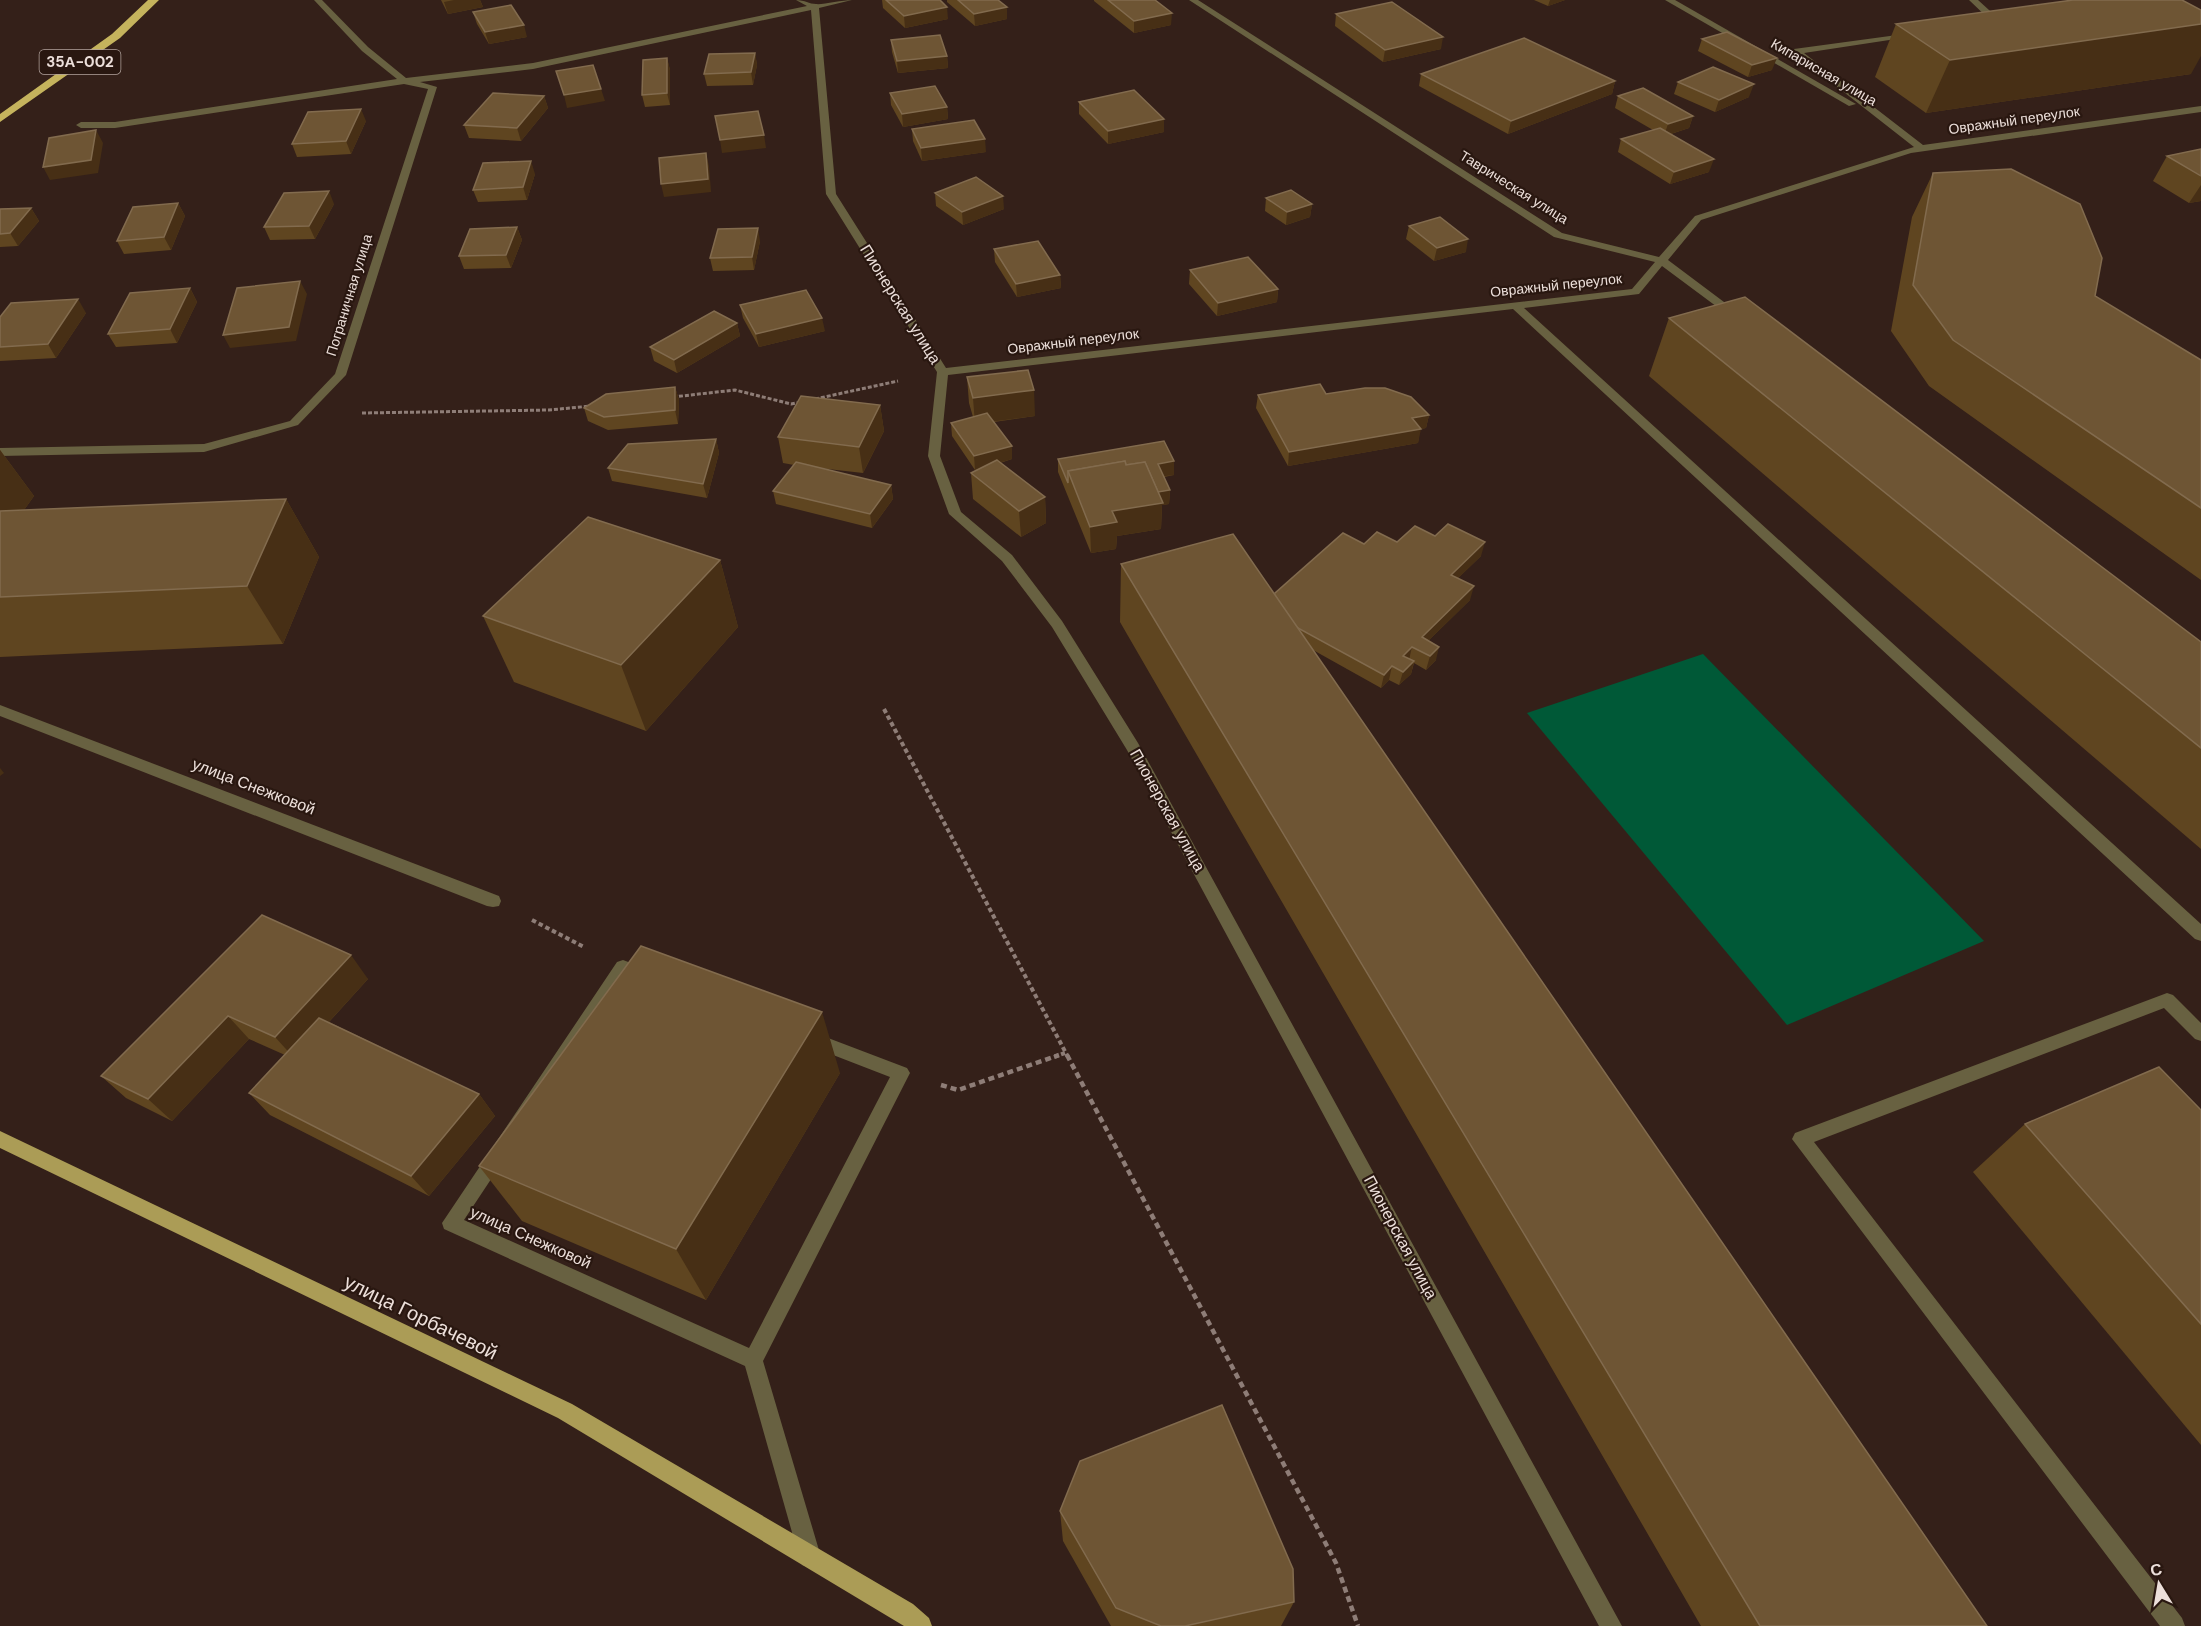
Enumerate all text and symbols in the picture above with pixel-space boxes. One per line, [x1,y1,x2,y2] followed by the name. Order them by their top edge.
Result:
[1768,34,1880,110] street label: Кипарисная улица
[40,50,121,74] road number: 35А-002
[1947,102,2082,138] street label: Овражный переулок
[1456,146,1572,228] street label: Таврическая улица
[322,232,376,358] street label: Пограничная улица
[855,241,946,368] street label: Пионерская улица
[1489,269,1624,301] street label: Овражный переулок
[1006,324,1141,358] street label: Овражный переулок
[1125,745,1210,875] street label: Пионерская улица
[189,753,318,820] street label: улица Снежковой
[1359,1172,1442,1303] street label: Пионерская улица
[467,1201,595,1274] street label: улица Снежковой
[340,1268,502,1366] street label: улица Горбачевой
[2129,1554,2189,1614] north arrow
[2149,1558,2164,1581] text: С

